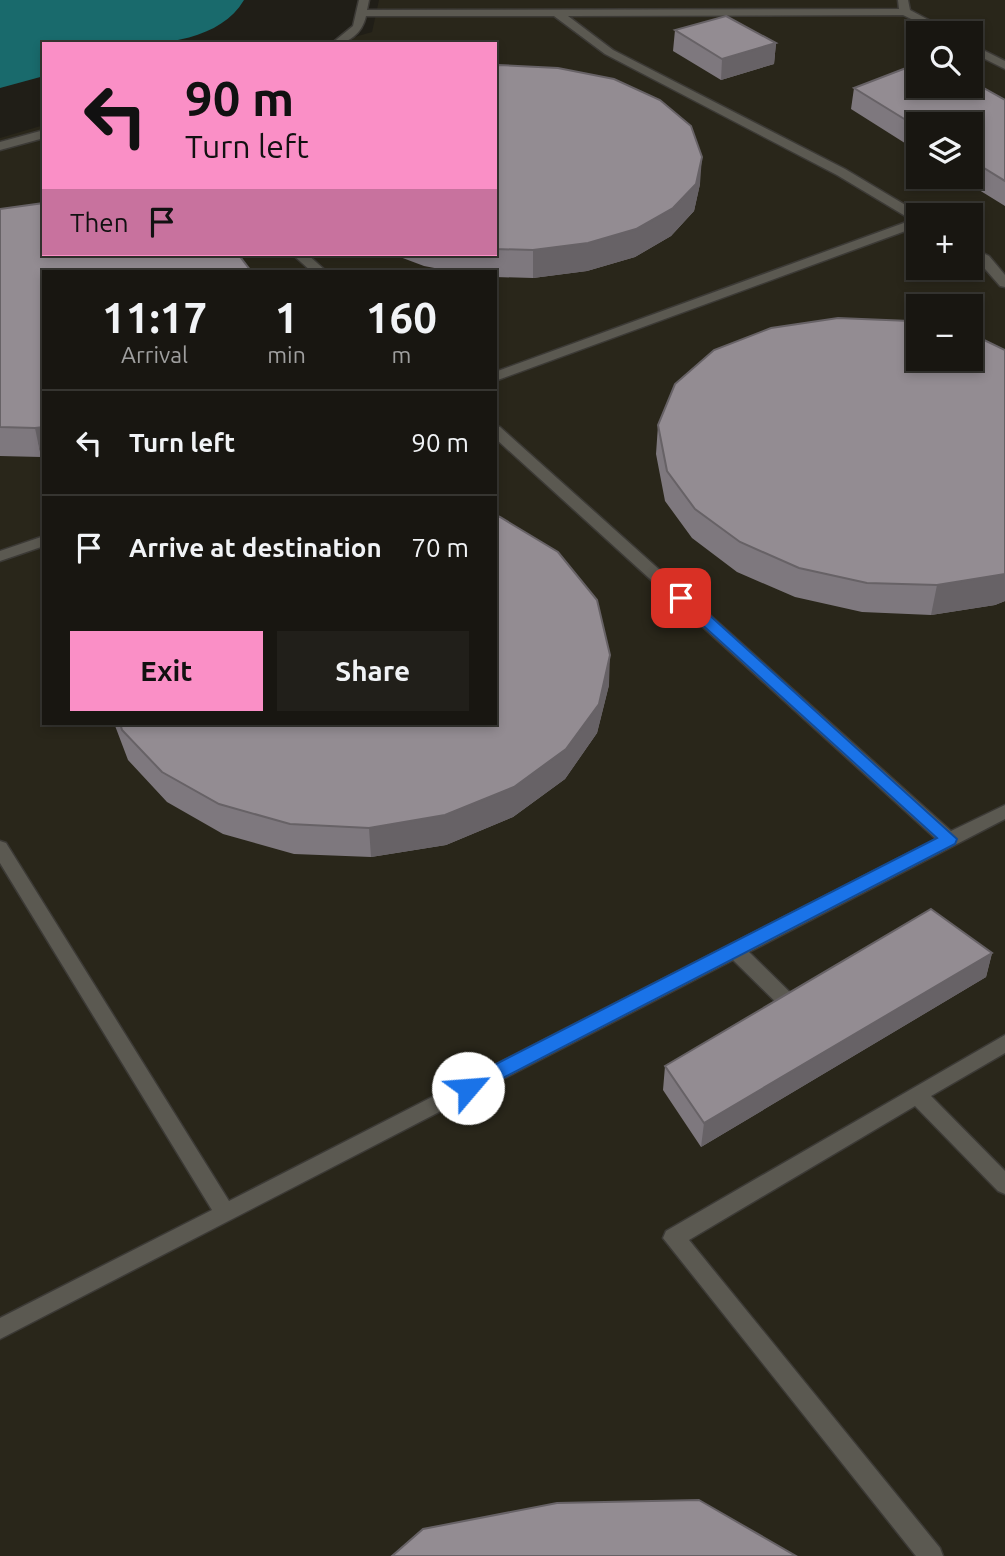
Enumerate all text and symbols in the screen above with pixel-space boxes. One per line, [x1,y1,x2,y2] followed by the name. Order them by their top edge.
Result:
[906,21,983,371] map controls
[906,21,983,98] button: search
[70,70,161,161] icon: left
[185,70,294,125] text: 90 m
[906,112,983,189] button: layers
[185,128,309,164] text: Turn left
[143,203,181,241] icon: arrive
[906,203,983,280] button: +
[70,208,129,237] text: Then
[102,294,207,341] text: 11:17
[275,294,298,341] text: 1
[366,294,437,341] text: 160
[906,294,983,371] button: −
[121,342,188,367] text: Arrival
[267,342,306,367] text: min
[391,342,411,367] text: m
[70,424,108,462] icon: left
[129,428,235,457] text: Turn left
[411,428,469,457] text: 90 m
[70,529,108,567] icon: arrive
[129,533,382,562] text: Arrive at destination
[411,533,469,562] text: 70 m
[651,568,711,628] pin
[662,579,700,617] icon: arrive
[70,631,263,711] button: Exit
[277,631,469,711] button: Share
[431,1051,505,1125] position arrow

